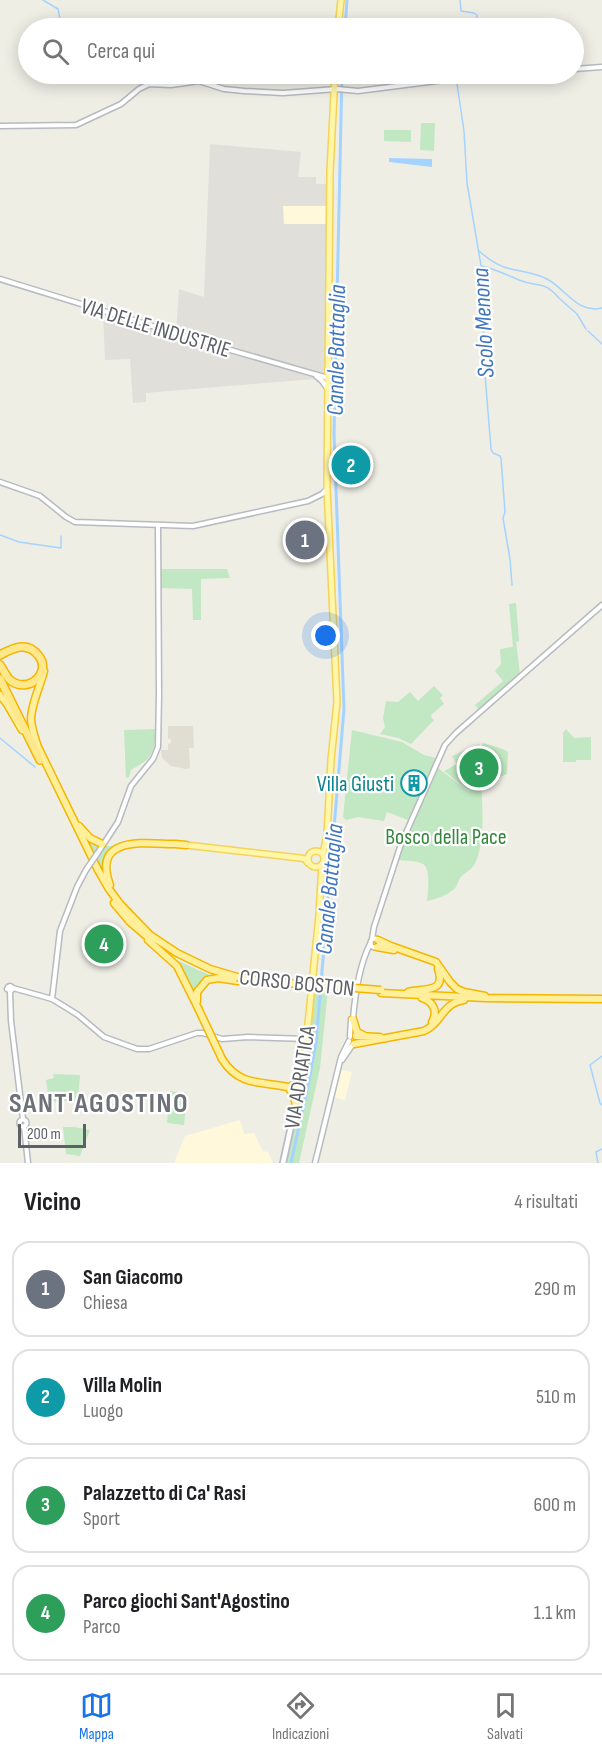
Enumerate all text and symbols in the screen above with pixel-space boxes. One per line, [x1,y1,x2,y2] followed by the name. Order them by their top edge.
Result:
[18,18,584,84] search box
[39,35,72,68] icon: search
[87,38,155,65] text: Cerca qui
[466,267,501,379] water label: Scolo Menona
[321,284,352,416] water label: Canale Battaglia
[77,293,234,364] street label: VIA DELLE INDUSTRIE
[332,442,370,488] pin: 2
[286,518,324,562] pin: 1
[311,621,340,650] your location
[460,746,498,790] pin: 3
[399,768,429,798] building icon: Villa Giusti
[317,771,394,798] place label: Villa Giusti
[309,822,350,956] water label: Canale Battaglia
[385,824,507,851] park label: Bosco della Pace
[84,922,124,966] pin: 4
[238,964,356,1003] street label: CORSO BOSTON
[279,1023,322,1131] street label: VIA ADRIATICA
[9,1087,189,1120] district label: SANT'AGOSTINO
[18,1121,86,1148] scale bar
[27,1125,61,1144] text: 200 m
[24,1187,81,1218] text: Vicino
[514,1190,578,1214] text: 4 risultati
[83,1264,183,1291] text: San Giacomo
[42,1277,49,1301] text: 1
[534,1277,576,1301] text: 290 m
[83,1291,128,1315] text: Chiesa
[83,1372,162,1399] text: Villa Molin
[41,1385,50,1409] text: 2
[536,1385,576,1409] text: 510 m
[83,1399,123,1423] text: Luogo
[83,1480,246,1507] text: Palazzetto di Ca' Rasi
[41,1493,50,1517] text: 3
[533,1493,576,1517] text: 600 m
[83,1507,120,1531] text: Sport
[83,1588,290,1615] text: Parco giochi Sant'Agostino
[41,1601,50,1625] text: 4
[534,1601,576,1625] text: 1.1 km
[83,1615,121,1639] text: Parco
[79,1689,114,1744] tab: Mappa
[272,1689,329,1744] tab: Indicazioni
[487,1689,523,1744] tab: Salvati

